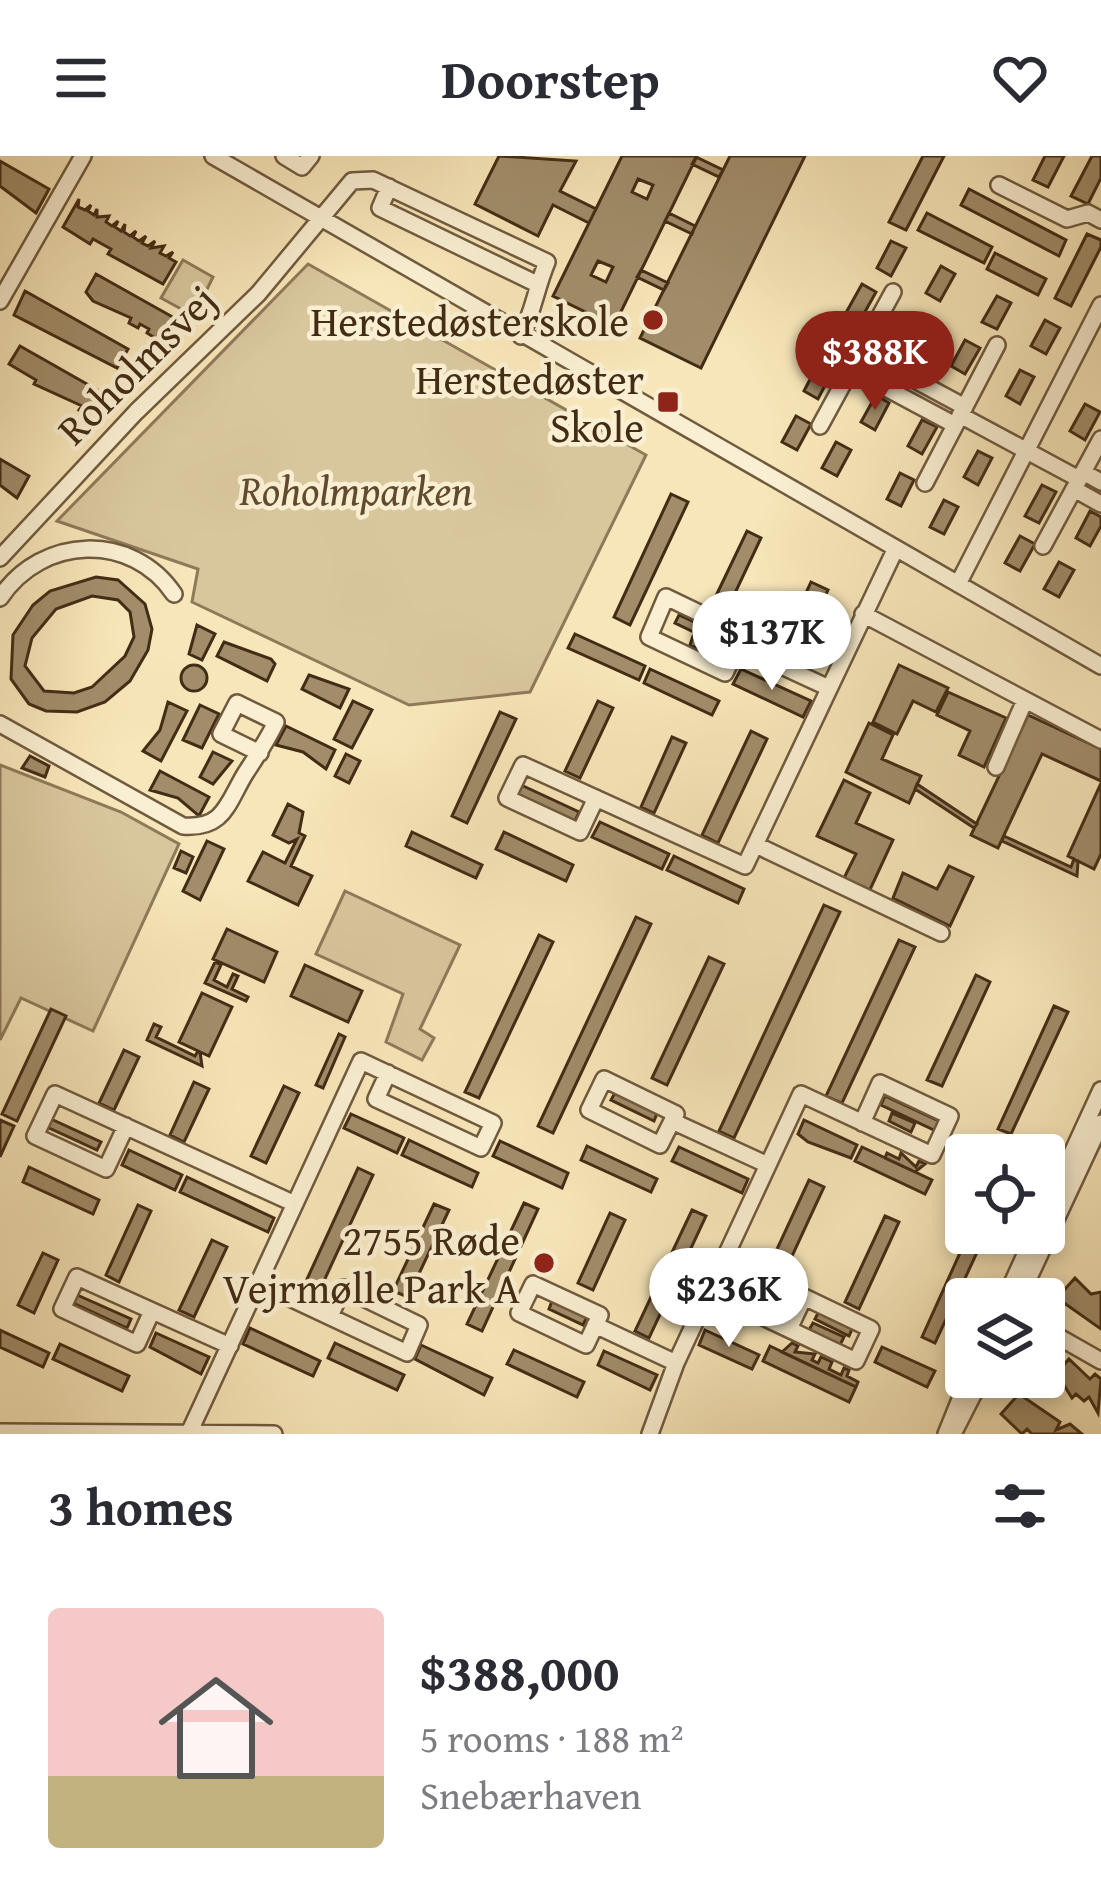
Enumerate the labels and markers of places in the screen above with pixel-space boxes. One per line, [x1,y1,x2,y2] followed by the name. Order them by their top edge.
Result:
[310,290,629,351] place label: Herstedøsterskole
[640,307,666,333] marker: Herstedøsterskole
[791,311,959,413] pin: $388K
[416,348,644,457] place label: Herstedøster Skole
[655,389,681,415] marker: Herstedøster Skole
[688,591,856,693] pin: $137K
[223,1209,521,1318] place label: 2755 Røde Vejrmølle Park A
[645,1248,813,1350] pin: $236K
[531,1250,557,1276] marker: 2755 Røde Vejrmølle Park A

